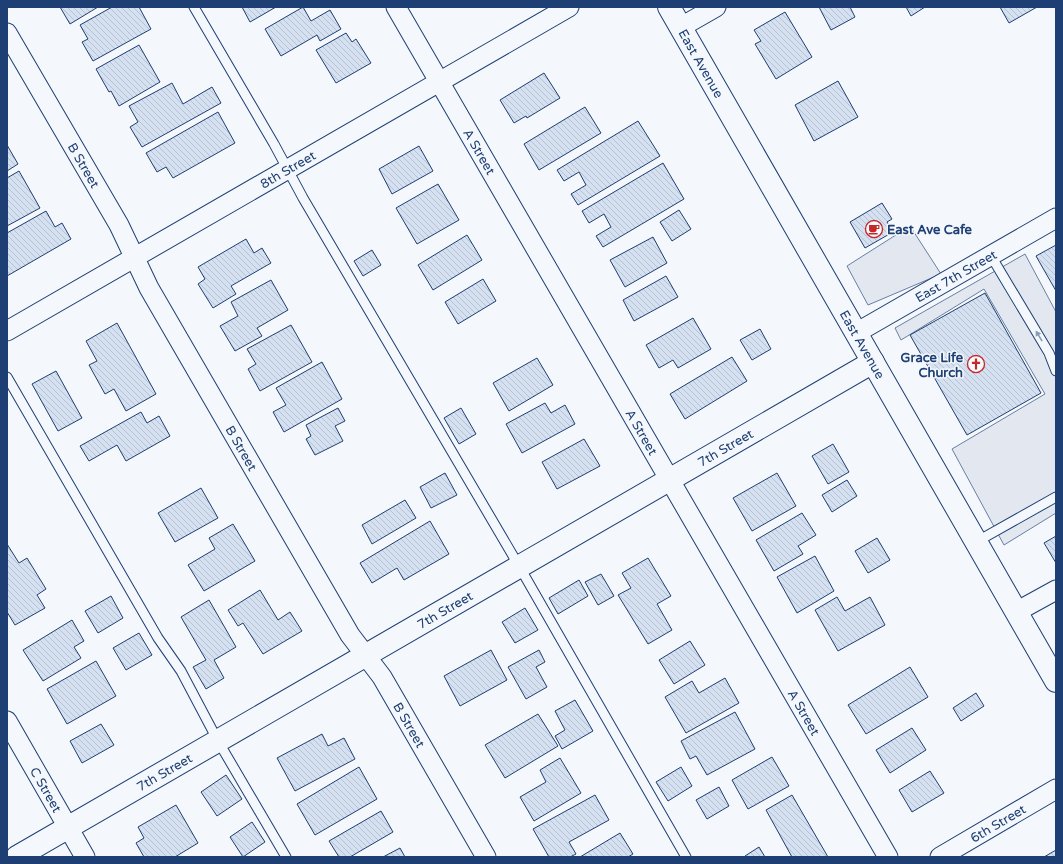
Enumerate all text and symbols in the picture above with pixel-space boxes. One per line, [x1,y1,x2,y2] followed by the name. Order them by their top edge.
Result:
[674,27,727,101] street label: East Avenue
[459,126,498,178] street label: A Street
[64,140,103,191] street label: B Street
[257,148,319,192] street label: 8th Street
[864,219,884,239] cafe icon: East Ave Cafe
[887,222,973,238] place label: East Ave Cafe
[912,247,1000,306] street label: East 7th Street
[836,308,888,382] street label: East Avenue
[1035,330,1042,342] one-way arrow
[901,350,964,381] place label: Grace Life Church
[966,354,986,374] church icon: Grace Life Church
[622,407,661,458] street label: A Street
[221,423,260,474] street label: B Street
[695,426,756,471] street label: 7th Street
[414,588,476,633] street label: 7th Street
[784,687,823,739] street label: A Street
[389,700,428,751] street label: B Street
[134,750,195,795] street label: 7th Street
[26,765,65,816] street label: C Street
[968,801,1029,846] street label: 6th Street

